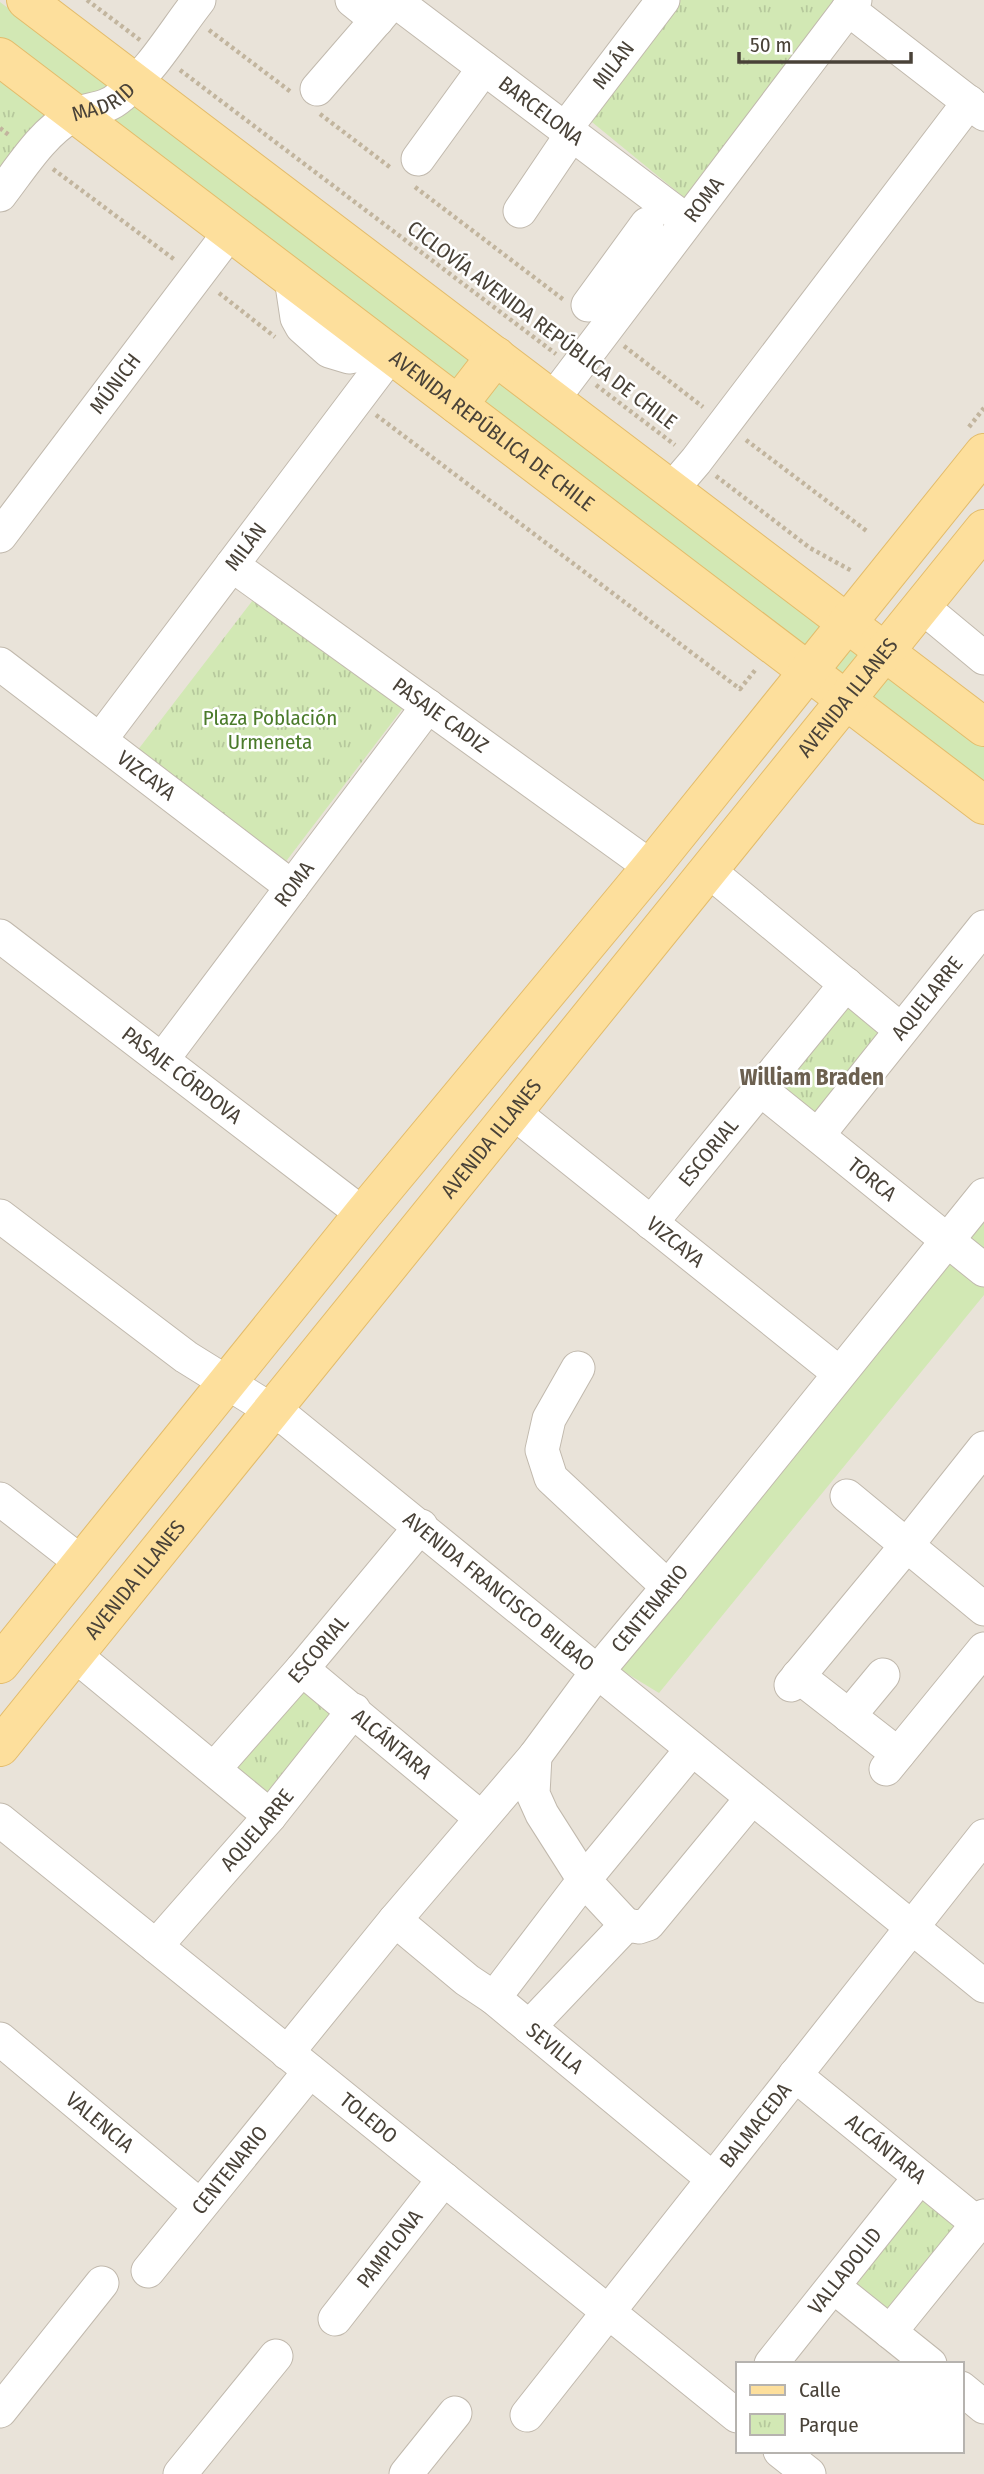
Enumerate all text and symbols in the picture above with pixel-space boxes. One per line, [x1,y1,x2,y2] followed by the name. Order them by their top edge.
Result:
[739,21,911,65] scale bar
[750,32,792,58] text: 50 m
[587,36,640,94] street label: MILÁN
[493,70,588,151] street label: BARCELONA
[68,77,141,127] street label: MADRID
[678,172,729,228] street label: ROMA
[402,215,682,435] street label: CICLOVÍA AVENIDA REPÚBLICA DE CHILE
[385,346,599,516] street label: AVENIDA REPÚBLICA DE CHILE
[84,348,146,419] street label: MÚNICH
[219,518,272,576] street label: MILÁN
[792,633,904,762] street label: AVENIDA ILLANES
[387,672,494,759] street label: PASAJE CADIZ
[203,705,337,755] park label: Plaza Población Urmeneta
[112,745,181,806] street label: VIZCAYA
[269,856,320,912] street label: ROMA
[886,951,968,1045] street label: AQUELARRE
[117,1021,247,1129] street label: PASAJE CÓRDOVA
[740,1063,884,1091] district label: William Braden
[436,1074,547,1203] street label: AVENIDA ILLANES
[673,1112,745,1192] street label: ESCORIAL
[842,1152,902,1207] street label: TORCA
[641,1211,710,1273] street label: VIZCAYA
[398,1506,600,1677] street label: AVENIDA FRANCISCO BILBAO
[79,1515,191,1645] street label: AVENIDA ILLANES
[606,1559,694,1658] street label: CENTENARIO
[283,1609,355,1689] street label: ESCORIAL
[347,1703,437,1785] street label: ALCÁNTARA
[215,1784,299,1876] street label: AQUELARRE
[521,2017,589,2079] street label: SEVILLA
[714,2078,797,2173] street label: BALMACEDA
[61,2087,139,2158] street label: VALENCIA
[334,2087,403,2149] street label: TOLEDO
[840,2108,931,2189] street label: ALCÁNTARA
[186,2120,274,2220] street label: CENTENARIO
[351,2204,428,2293] street label: PAMPLONA
[803,2222,888,2320] street label: VALLADOLID
[736,2362,963,2453] legend
[799,2377,841,2403] text: Calle
[799,2412,859,2438] text: Parque

